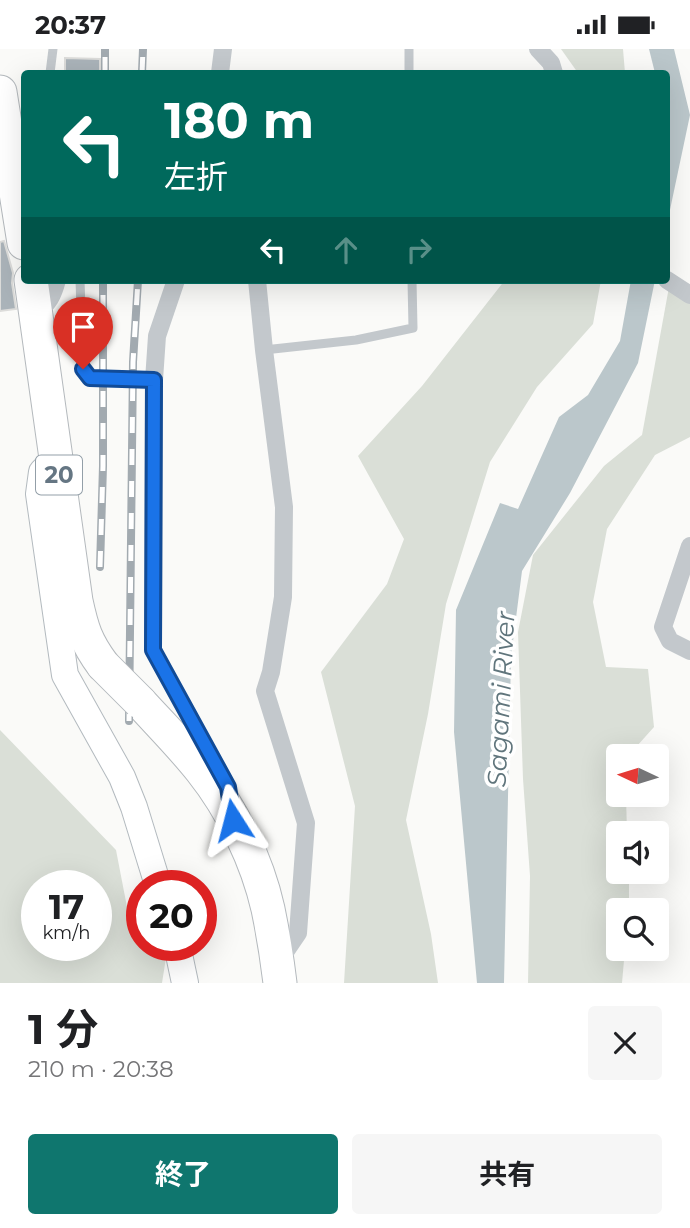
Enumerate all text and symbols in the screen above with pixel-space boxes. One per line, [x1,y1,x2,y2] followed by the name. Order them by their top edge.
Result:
[35,9,106,41] text: 20:37
[164,91,314,150] text: 180 m
[49,98,140,189] icon: left
[164,157,228,196] text: 左折
[254,231,292,269] icon: left
[327,231,365,269] icon: ahead
[400,231,438,269] icon: right
[53,297,113,369] pin
[64,308,102,346] icon: arrive
[36,455,82,495] road number: 20
[480,610,522,788] water label: Sagami River
[606,744,668,807] north arrow
[606,744,669,961] map controls
[196,783,270,857] position arrow
[606,821,669,884] button: sound
[126,870,217,961] speed limit sign: 20
[49,885,84,928] text: 17
[606,898,669,961] button: search
[42,922,91,944] text: km/h
[28,1003,98,1055] text: 1 分
[588,1006,662,1080] button: close
[28,1055,174,1083] text: 210 m · 20:38
[28,1134,338,1214] button: 終了
[352,1134,662,1214] button: 共有

